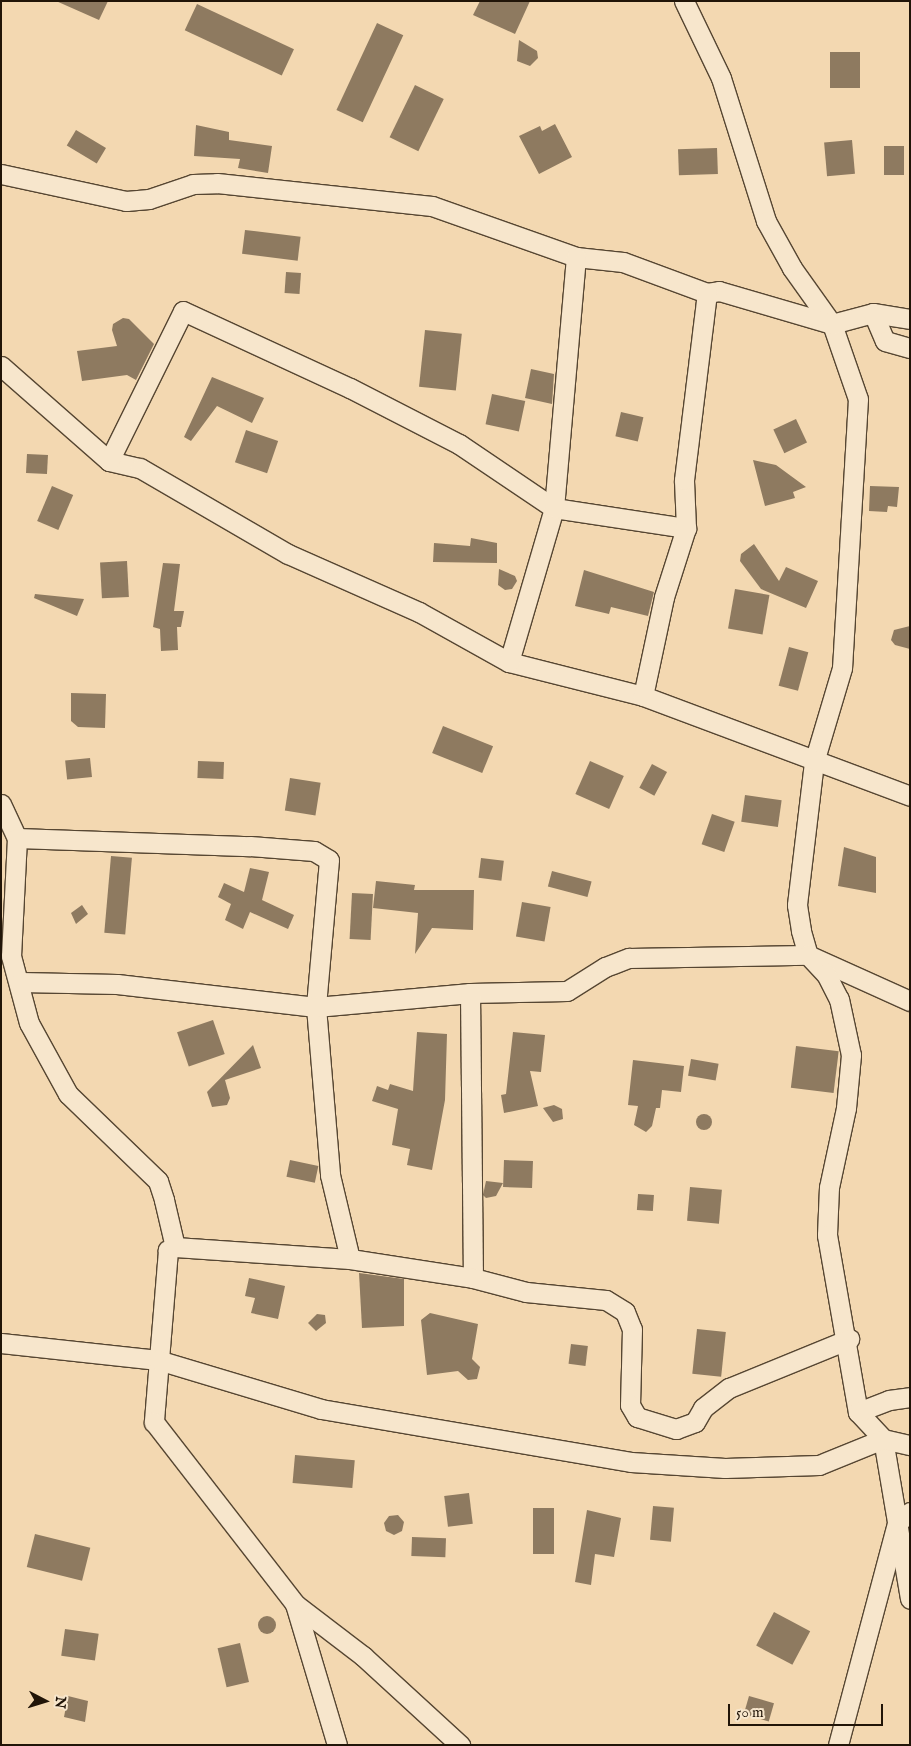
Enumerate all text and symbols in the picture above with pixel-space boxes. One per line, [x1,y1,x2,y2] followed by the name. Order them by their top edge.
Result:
[20,1676,70,1726] north arrow
[731,1694,886,1726] scale bar
[50,1695,69,1709] text: N
[736,1703,764,1722] text: 50 m

